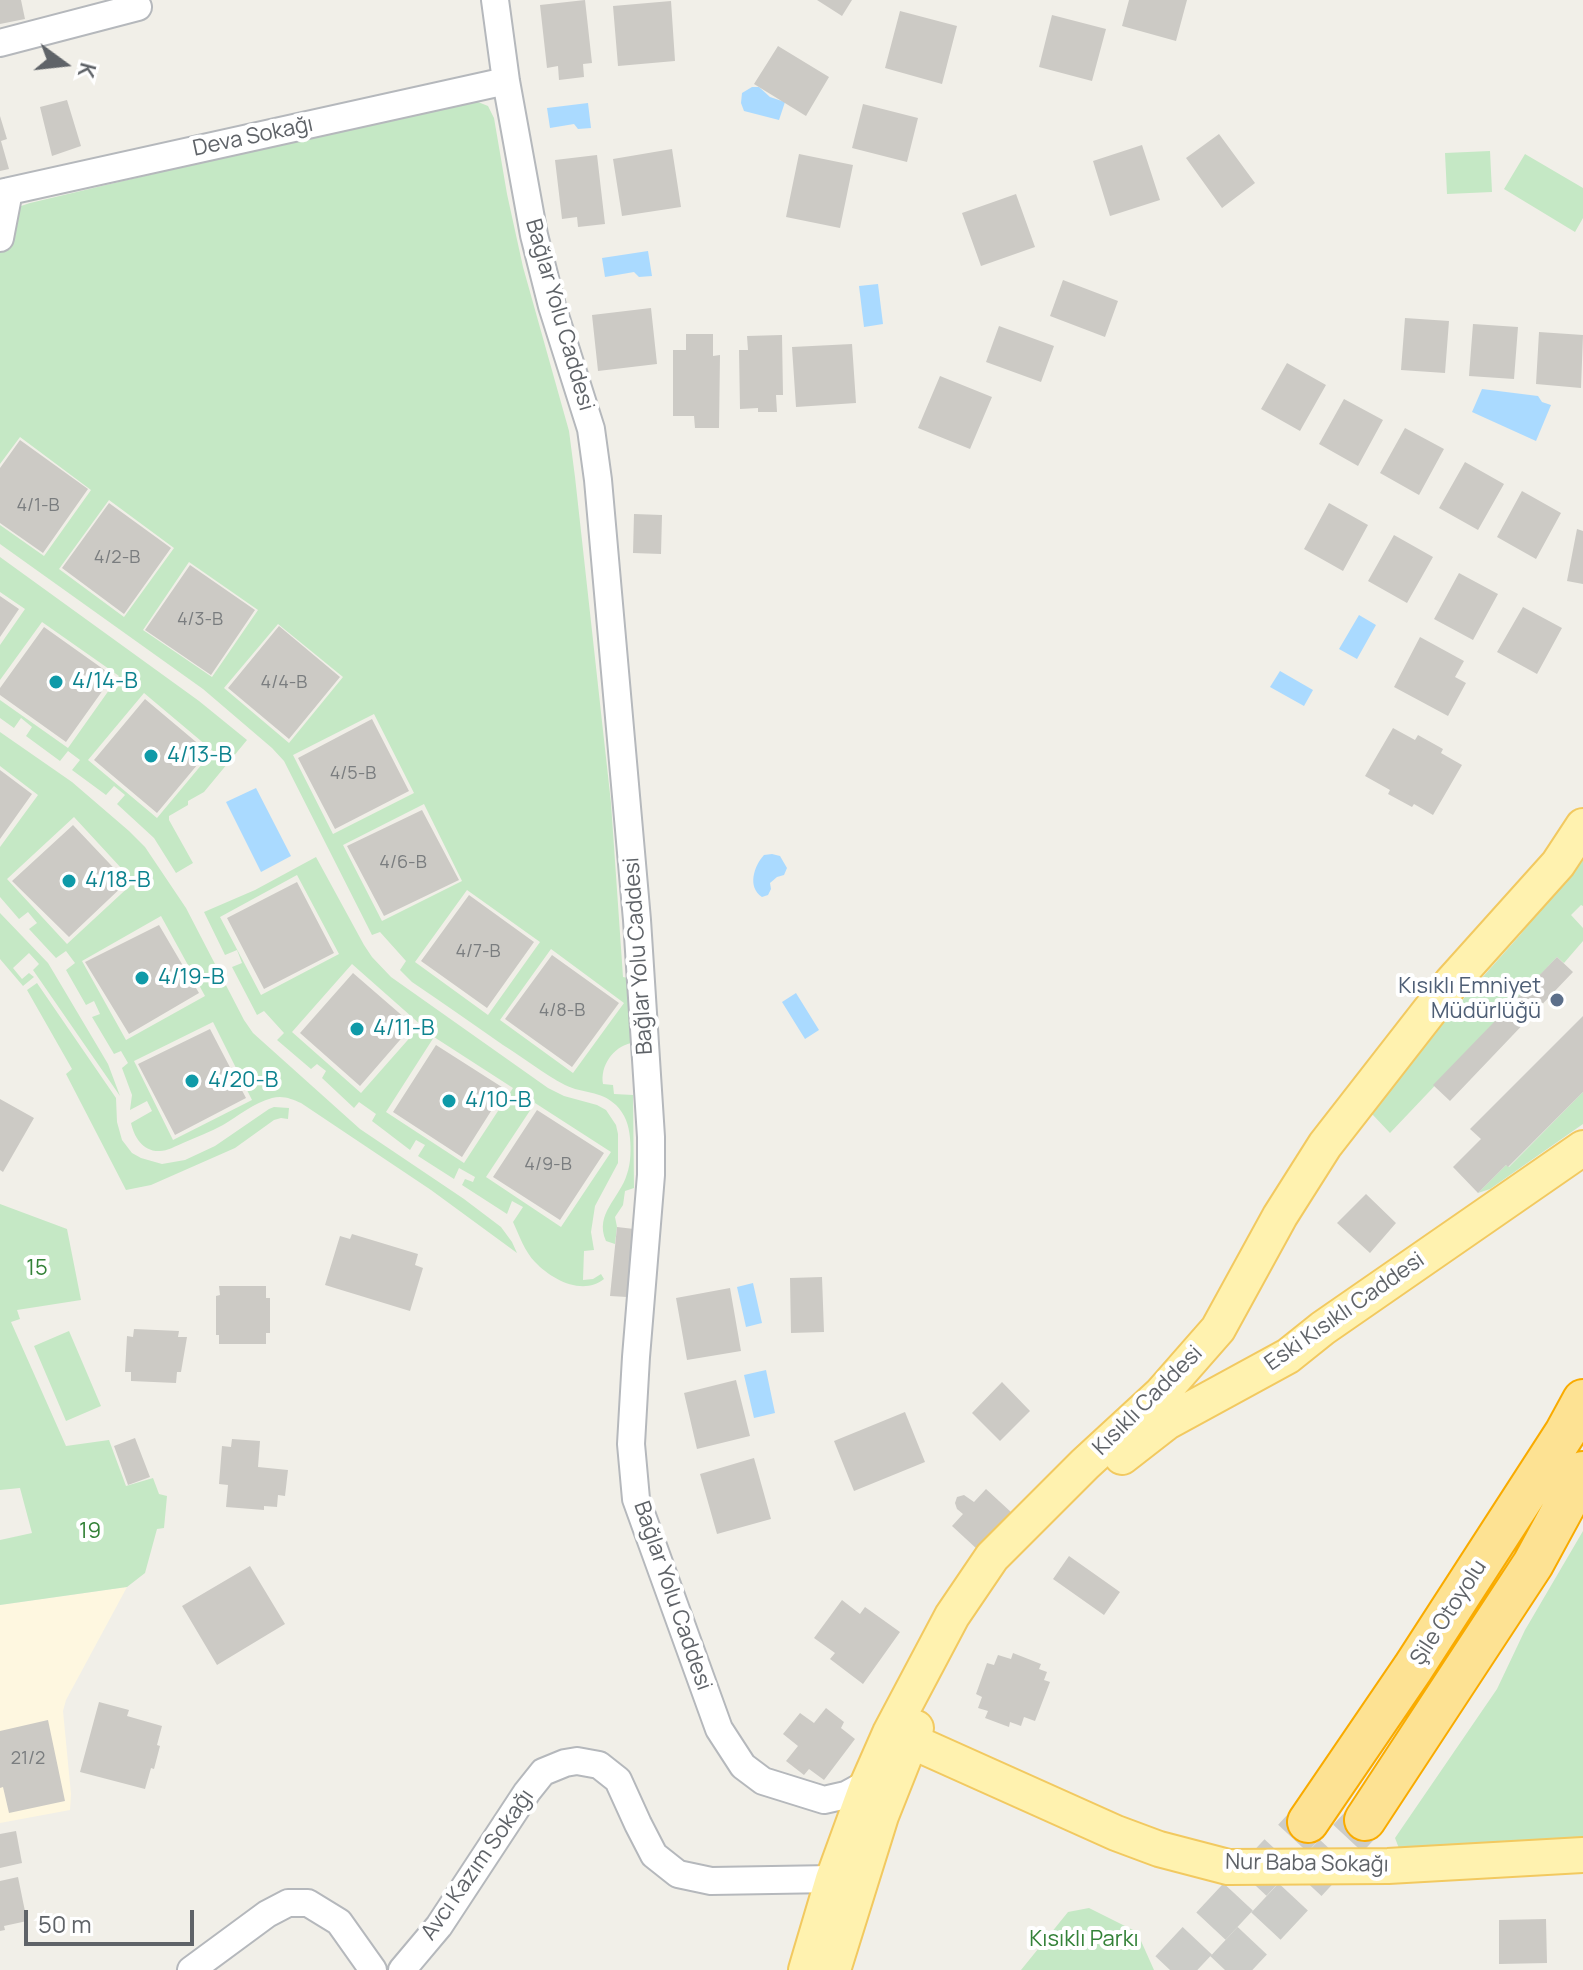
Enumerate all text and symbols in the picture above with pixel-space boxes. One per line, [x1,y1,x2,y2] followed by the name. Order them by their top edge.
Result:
[24,24,104,104] north arrow
[71,59,104,81] text: K
[190,111,316,163] street label: Deva Sokağı
[519,216,599,414] street label: Bağlar Yolu Caddesi
[16,495,60,517] house number: 4/1-B
[94,547,140,569] house number: 4/2-B
[177,609,223,631] house number: 4/3-B
[72,669,138,695] place label: 4/14-B
[261,672,307,694] house number: 4/4-B
[47,673,65,691] marker: 4/14-B
[167,743,232,769] place label: 4/13-B
[142,747,160,765] marker: 4/13-B
[330,763,376,785] house number: 4/5-B
[379,852,427,874] house number: 4/6-B
[619,856,659,1056] street label: Bağlar Yolu Caddesi
[85,868,151,894] place label: 4/18-B
[60,872,78,890] marker: 4/18-B
[456,941,500,963] house number: 4/7-B
[158,965,224,991] place label: 4/19-B
[133,969,151,987] marker: 4/19-B
[1398,974,1541,1026] place label: Kısıklı Emniyet Müdürlüğü
[1548,991,1566,1009] marker: Kısıklı Emniyet Müdürlüğü
[539,1000,585,1022] house number: 4/8-B
[373,1016,434,1042] place label: 4/11-B
[348,1020,366,1038] marker: 4/11-B
[208,1068,278,1094] place label: 4/20-B
[183,1072,201,1090] marker: 4/20-B
[465,1088,531,1114] place label: 4/10-B
[440,1092,458,1110] marker: 4/10-B
[524,1154,572,1176] house number: 4/9-B
[1260,1247,1430,1377] street label: Eski Kısıklı Caddesi
[26,1256,48,1282] park label: 15
[1088,1341,1208,1461] street label: Kısıklı Caddesi
[627,1498,717,1694] street label: Bağlar Yolu Caddesi
[79,1519,101,1545] park label: 19
[1405,1555,1493,1671] street label: Şile Otoyolu
[11,1748,45,1770] house number: 21/2
[416,1784,540,1946] street label: Avcı Kazım Sokağı
[1225,1849,1389,1879] street label: Nur Baba Sokağı
[28,1894,198,1944] scale bar
[38,1907,92,1940] text: 50 m
[1029,1927,1139,1953] park label: Kısıklı Parkı

